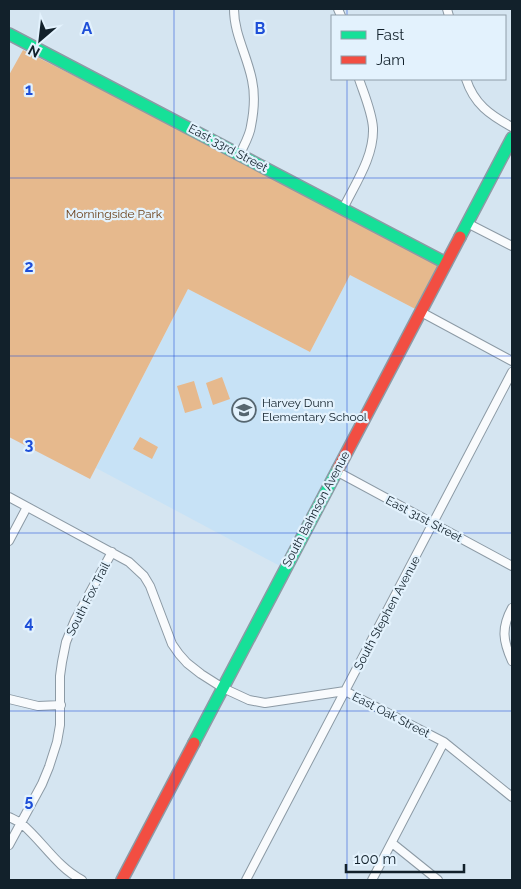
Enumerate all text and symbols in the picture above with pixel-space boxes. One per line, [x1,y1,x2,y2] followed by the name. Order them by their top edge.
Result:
[15,15,65,65] north arrow
[331,15,506,80] legend
[82,19,93,38] text: A
[255,19,266,38] text: B
[376,26,404,44] text: Fast
[25,42,42,61] text: N
[376,51,405,69] text: Jam
[25,80,33,99] text: 1
[186,121,270,175] street label: East 33rd Street
[66,207,163,221] park label: Morningside Park
[24,257,34,276] text: 2
[262,396,368,424] place label: Harvey Dunn Elementary School
[231,397,257,423] school or university icon: Harvey Dunn Elementary School
[25,435,34,454] text: 3
[280,449,352,569] street label: South Bahnson Avenue
[383,493,465,545] street label: East 31st Street
[351,554,423,672] street label: South Stephen Avenue
[63,559,113,638] street label: South Fox Trail
[24,613,34,632] text: 4
[350,689,432,741] street label: East Oak Street
[25,791,34,810] text: 5
[346,842,464,874] scale bar
[354,850,396,868] text: 100 m

